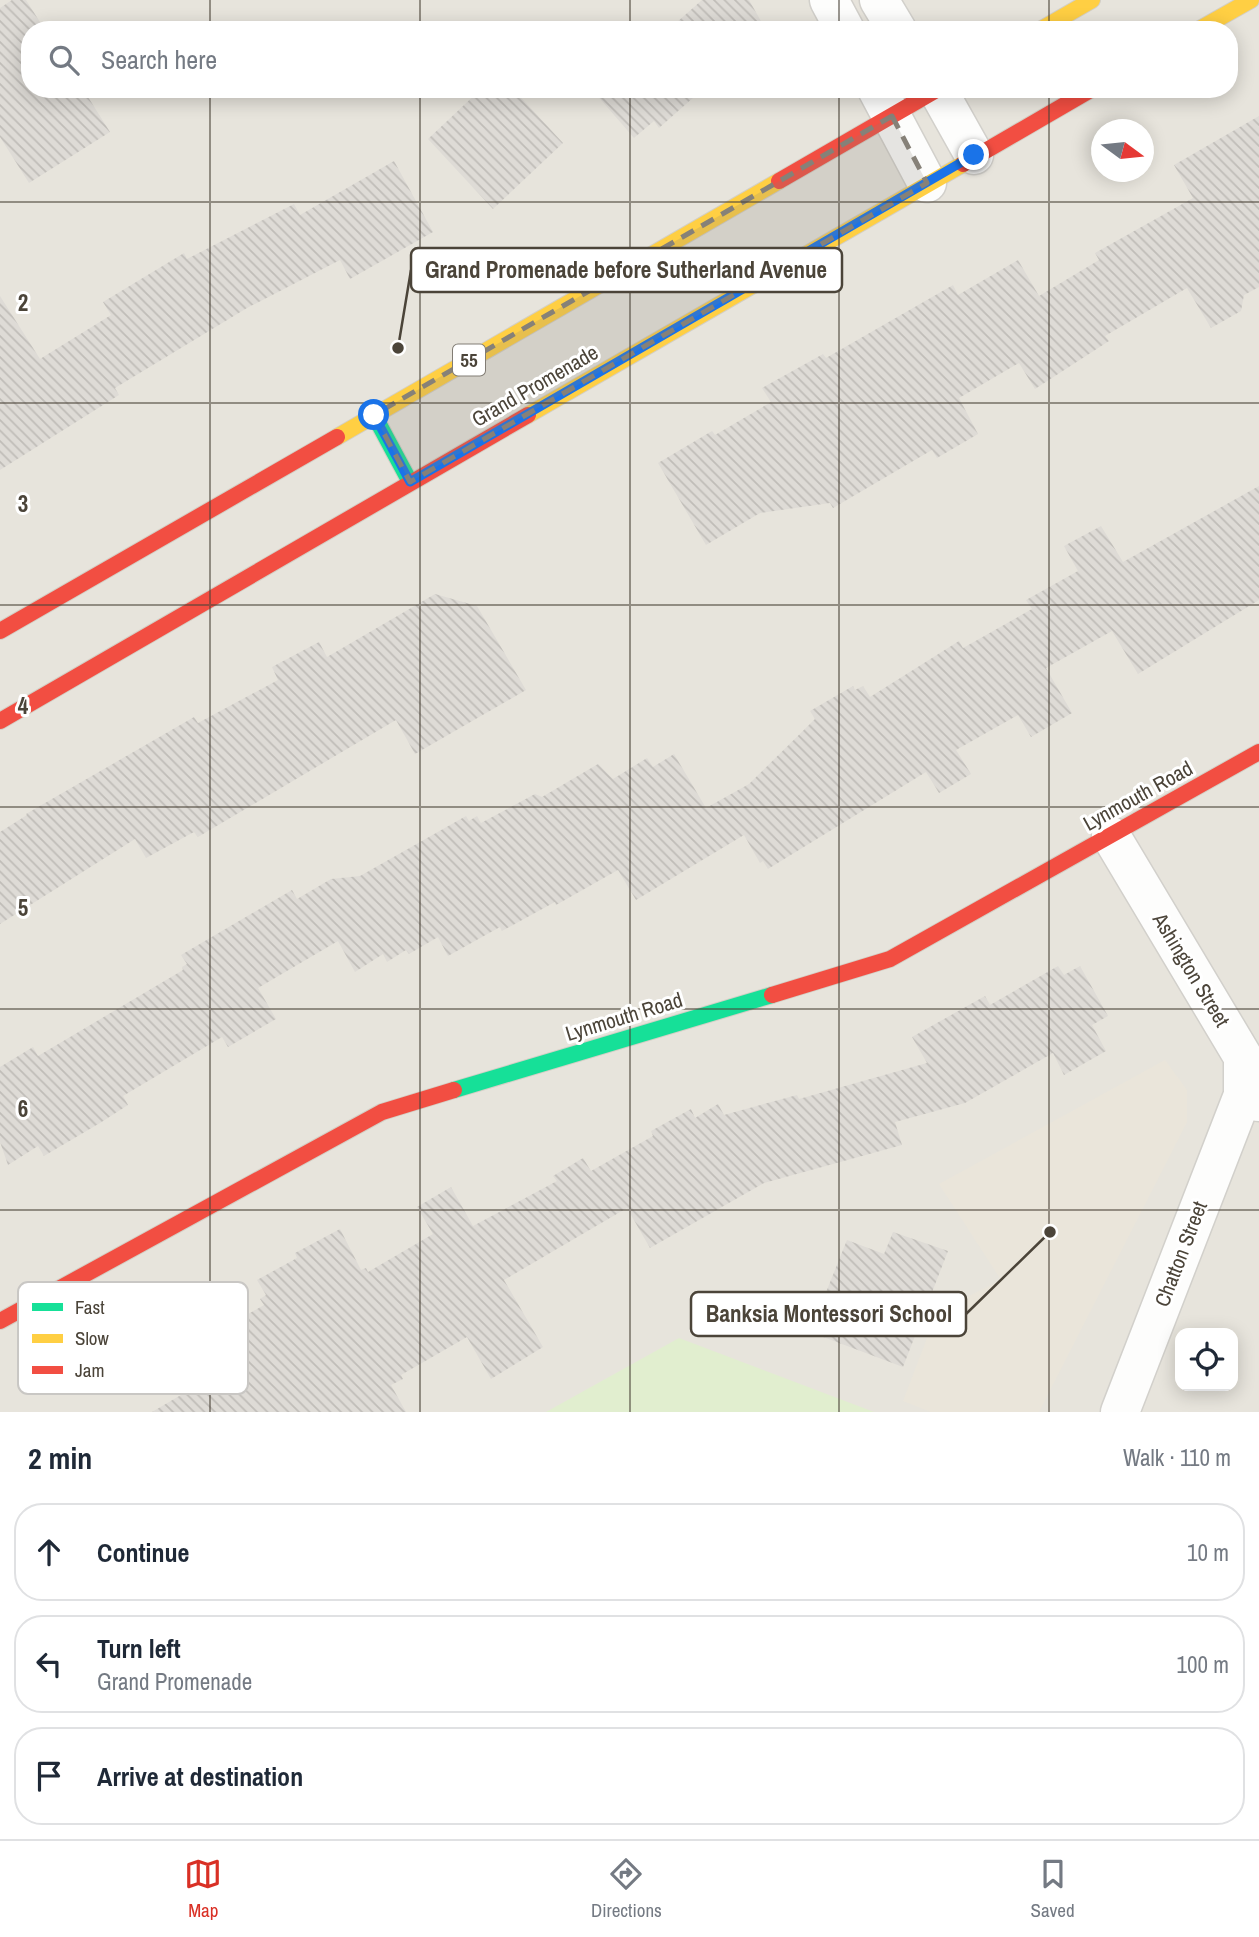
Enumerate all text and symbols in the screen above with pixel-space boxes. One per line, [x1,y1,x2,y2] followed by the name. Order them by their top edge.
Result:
[21,21,1238,98] search box
[45,41,83,79] icon: search
[101,42,217,77] text: Search here
[1091,119,1154,182] north arrow
[958,139,989,170] route end
[411,248,842,292] callout: Grand Promenade before Sutherland Avenue
[425,254,827,285] text: Grand Promenade before Sutherland Avenue
[18,287,28,318] text: 2
[466,338,603,434] street label: Grand Promenade
[453,344,485,376] road number: 55
[358,399,389,430] route start
[18,488,28,519] text: 3
[18,690,29,721] text: 4
[1078,754,1198,838] street label: Lynmouth Road
[18,892,28,923] text: 5
[1145,906,1237,1032] street label: Ashington Street
[562,985,686,1048] street label: Lynmouth Road
[18,1093,28,1124] text: 6
[1147,1197,1214,1311] street label: Chatton Street
[18,1282,248,1394] legend
[691,1292,966,1336] callout: Banksia Montessori School
[75,1294,105,1320] text: Fast
[706,1298,952,1329] text: Banksia Montessori School
[75,1325,110,1351] text: Slow
[1175,1328,1238,1391] map controls
[1175,1328,1238,1391] button: locate
[75,1357,104,1383] text: Jam
[28,1438,92,1478] text: 2 min
[1123,1442,1231,1473] text: Walk · 110 m
[30,1533,68,1571] icon: ahead
[97,1535,189,1570] text: Continue
[1187,1537,1229,1568] text: 10 m
[97,1631,181,1666] text: Turn left
[30,1645,68,1683] icon: left
[1177,1649,1229,1680] text: 100 m
[97,1666,252,1697] text: Grand Promenade
[30,1757,68,1795] icon: arrive
[97,1759,303,1794] text: Arrive at destination
[184,1855,222,1923] tab: Map
[591,1855,662,1923] tab: Directions
[1031,1855,1075,1923] tab: Saved

